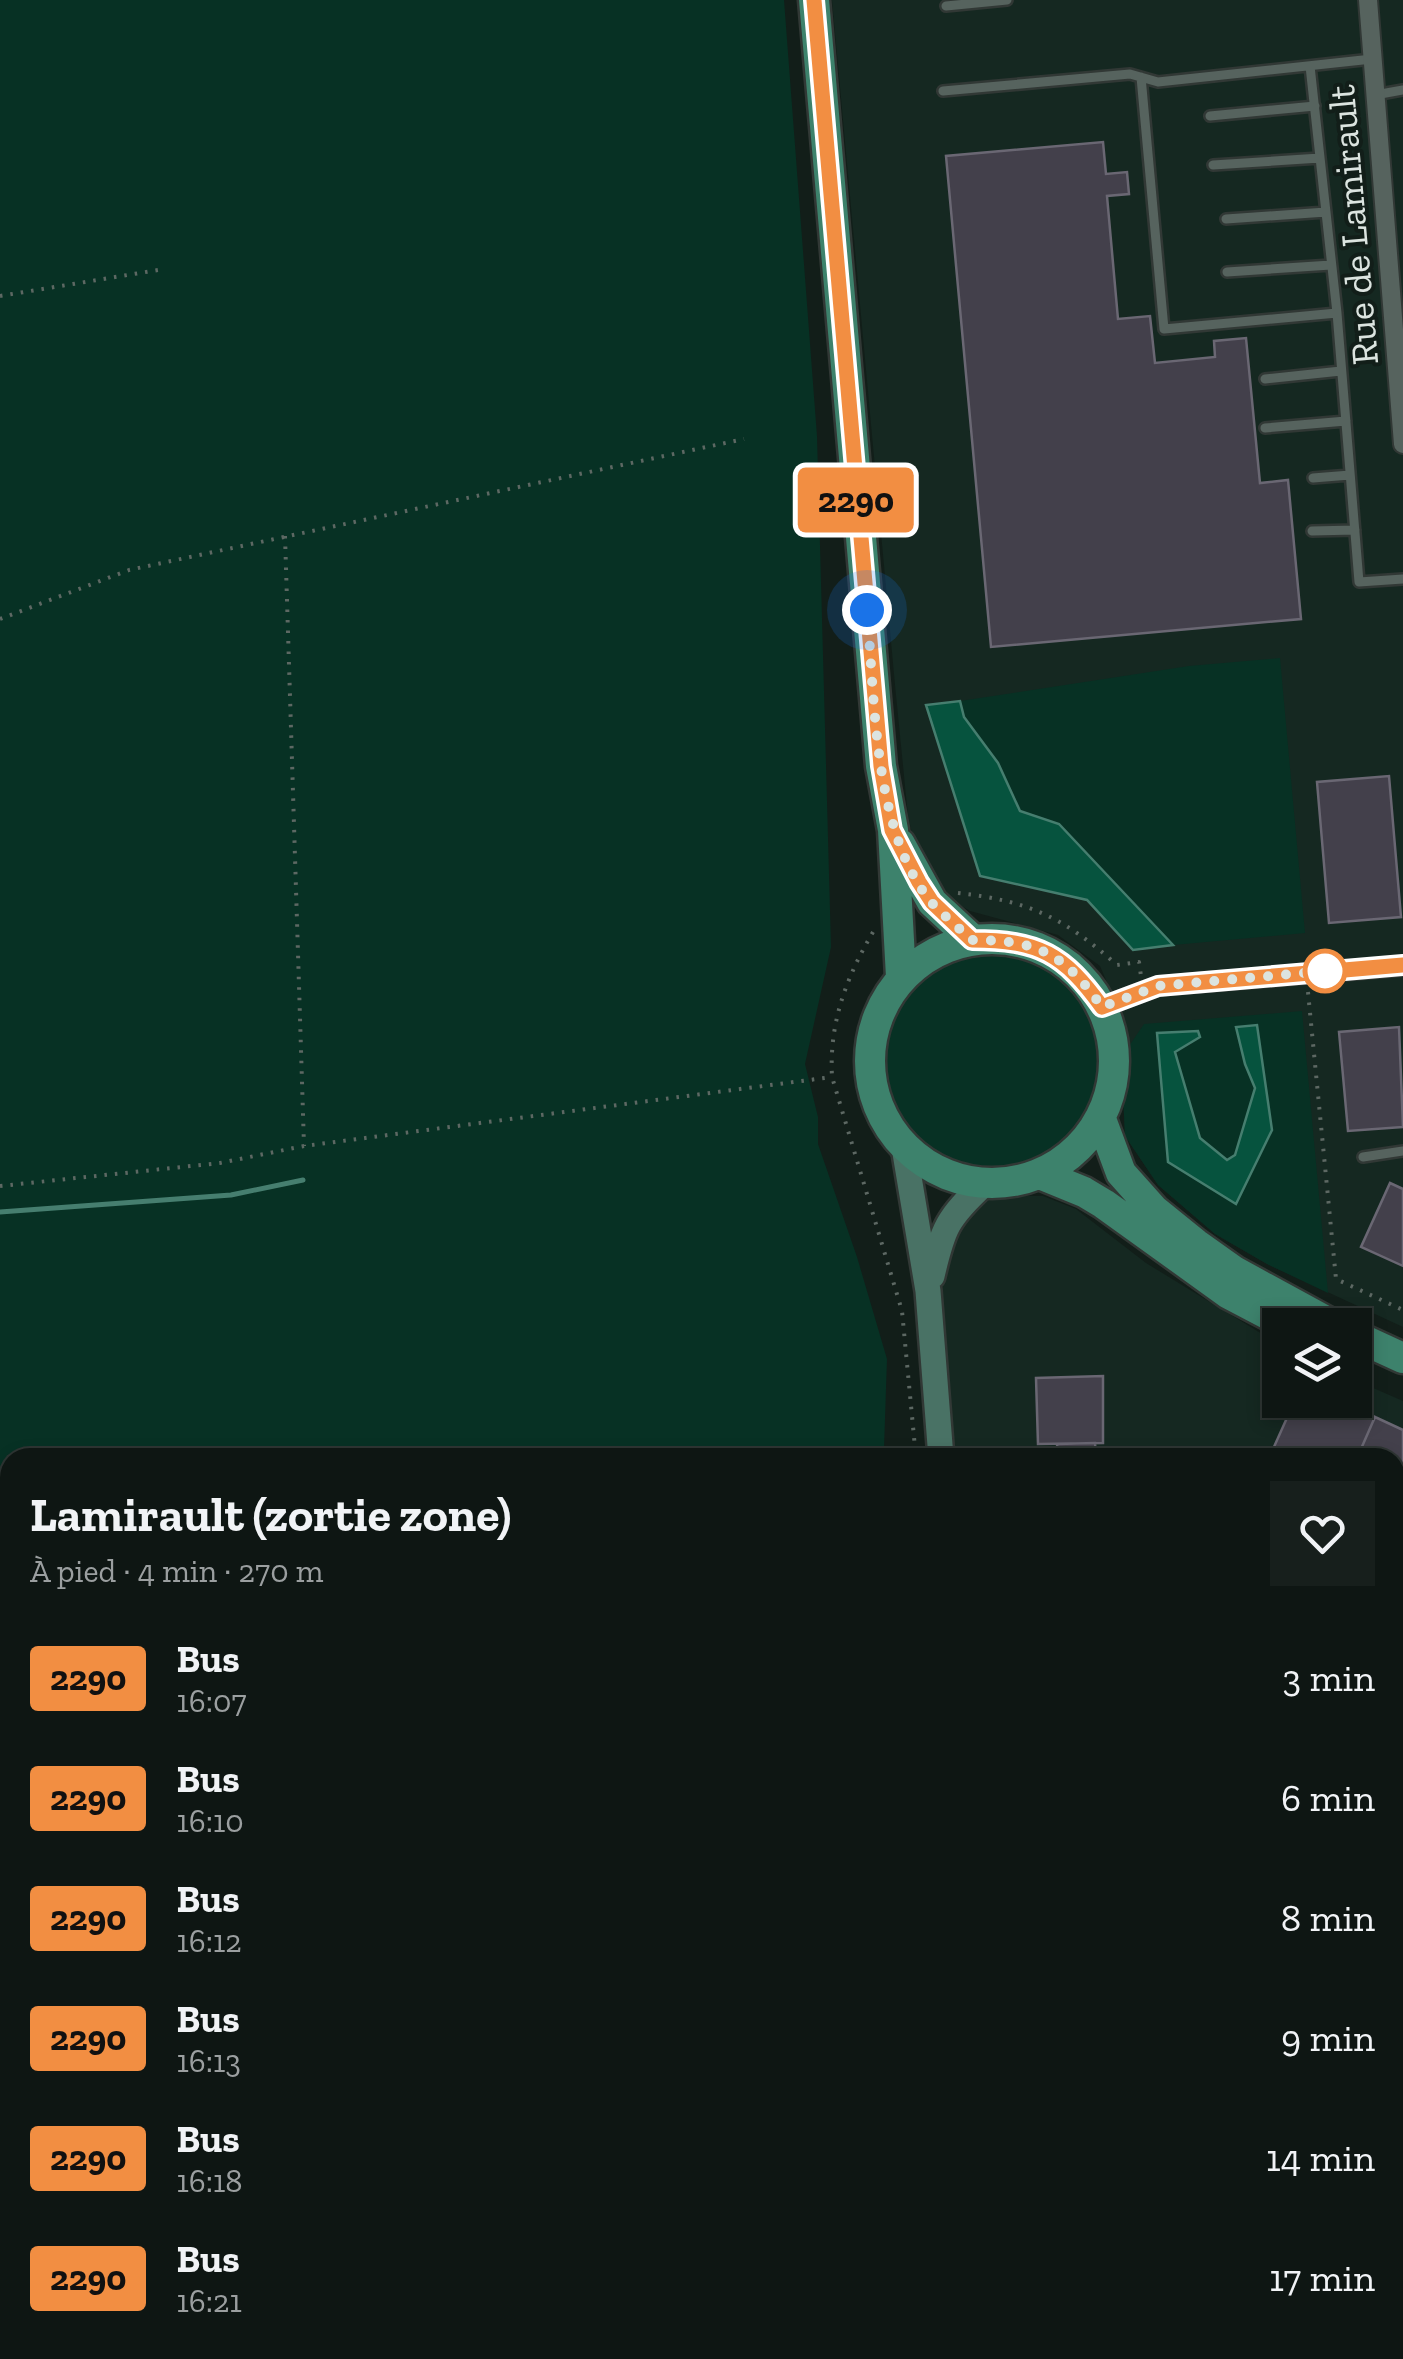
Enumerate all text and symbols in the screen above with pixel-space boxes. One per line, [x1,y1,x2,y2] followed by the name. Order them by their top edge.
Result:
[1318,83,1388,367] street label: Rue de Lamirault
[786,468,926,532] line badge: 2290
[818,479,894,521] text: 2290
[842,585,892,635] your location
[1304,950,1346,992] unlabelled marker
[1262,1308,1372,1418] map controls
[1262,1308,1372,1418] button: layers
[1270,1481,1375,1586] button: heart
[30,1486,511,1543] text: Lamirault (zortie zone)
[30,1552,323,1590] text: À pied · 4 min · 270 m
[176,1636,240,1682] text: Bus
[1283,1655,1375,1701] text: 3 min
[50,1657,126,1699] text: 2290
[176,1682,246,1720] text: 16:07
[176,1756,240,1802] text: Bus
[1281,1775,1375,1821] text: 6 min
[50,1777,126,1819] text: 2290
[176,1802,244,1840] text: 16:10
[176,1876,240,1922] text: Bus
[1281,1895,1375,1941] text: 8 min
[50,1897,126,1939] text: 2290
[176,1922,242,1960] text: 16:12
[176,1996,240,2042] text: Bus
[1281,2015,1375,2061] text: 9 min
[50,2017,126,2059] text: 2290
[176,2042,241,2080] text: 16:13
[176,2116,240,2162] text: Bus
[1266,2135,1375,2181] text: 14 min
[50,2137,126,2179] text: 2290
[176,2162,243,2200] text: 16:18
[176,2236,240,2282] text: Bus
[1269,2255,1375,2301] text: 17 min
[50,2257,126,2299] text: 2290
[176,2282,242,2320] text: 16:21

